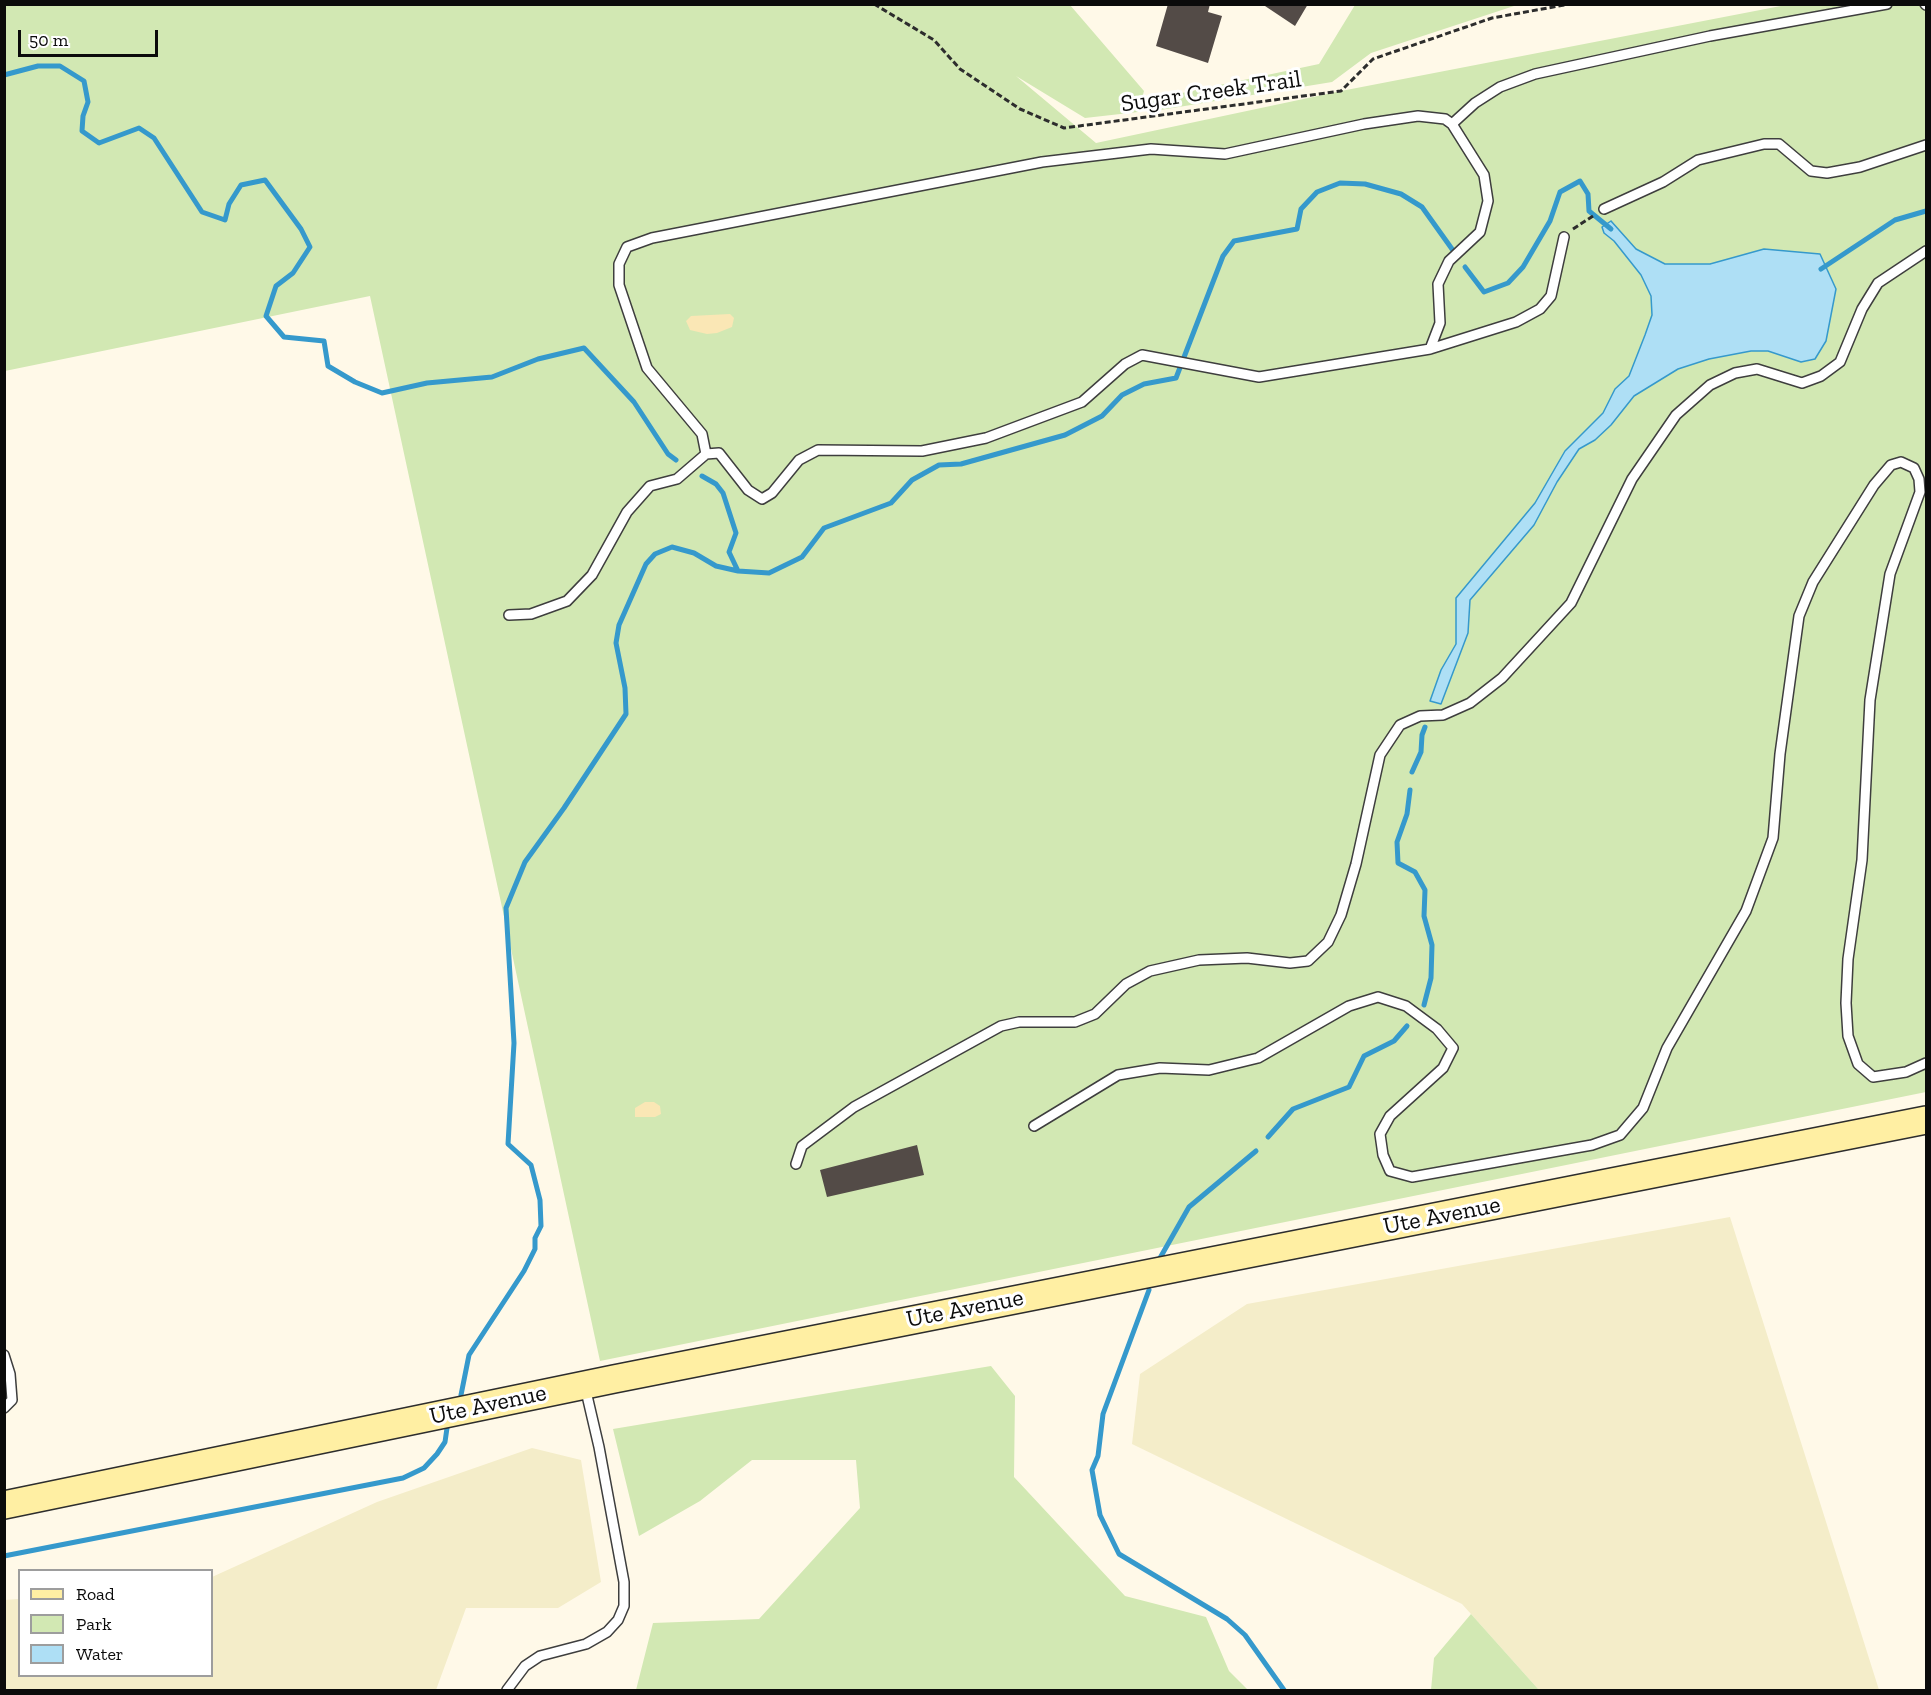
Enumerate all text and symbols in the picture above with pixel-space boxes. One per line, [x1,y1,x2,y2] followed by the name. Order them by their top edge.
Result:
[21,18,160,56] scale bar
[29,29,68,51] text: 50 m
[1119,65,1303,119] street label: Sugar Creek Trail
[1381,1191,1503,1241] street label: Ute Avenue
[904,1284,1026,1334] street label: Ute Avenue
[427,1379,549,1431] street label: Ute Avenue
[18,1569,213,1677] legend
[76,1583,115,1605] text: Road
[76,1613,112,1635] text: Park
[76,1643,123,1665] text: Water

